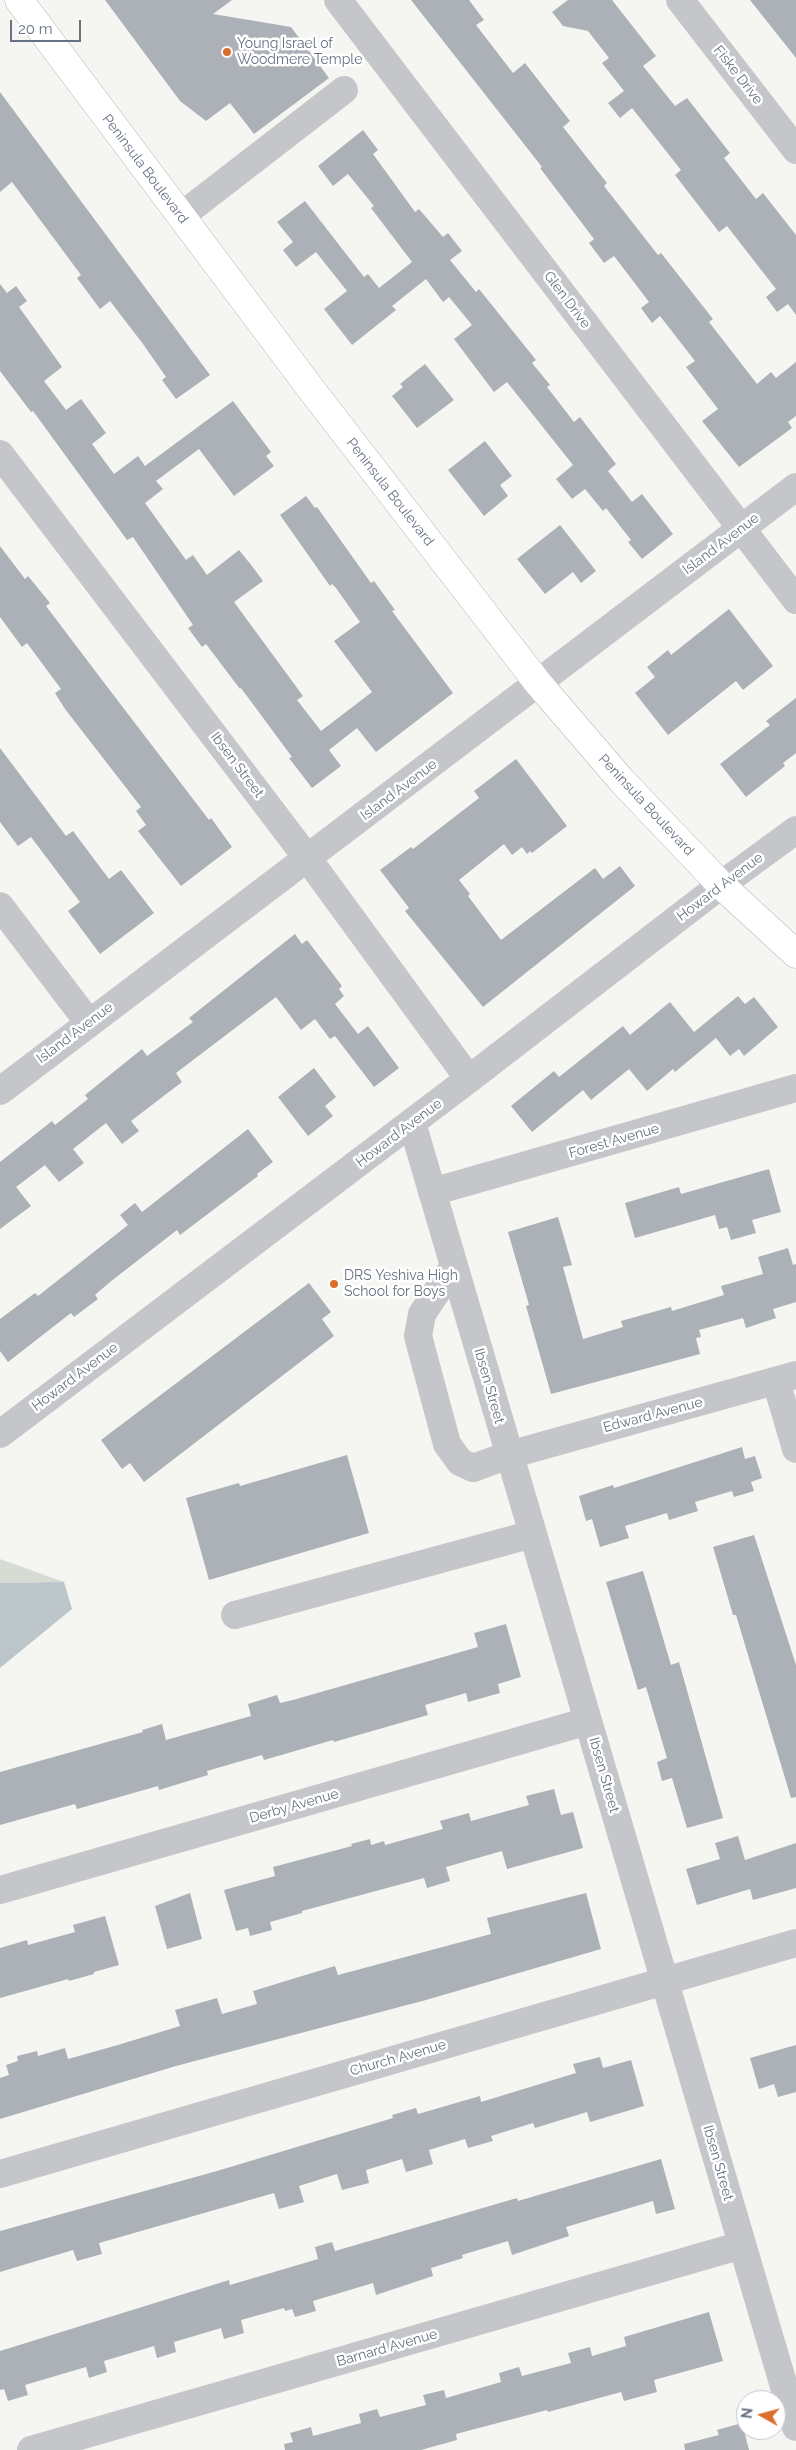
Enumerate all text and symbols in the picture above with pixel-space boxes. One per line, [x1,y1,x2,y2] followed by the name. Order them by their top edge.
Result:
[12,10,84,42] scale bar
[18,20,53,38] text: 20 m
[237,36,362,68] place label: Young Israel of Woodmere Temple
[710,42,766,108] street label: Fiske Drive
[221,46,233,58] marker: Young Israel of Woodmere Temple
[98,111,192,227] street label: Peninsula Boulevard
[540,268,594,332] street label: Glen Drive
[343,435,437,549] street label: Peninsula Boulevard
[680,510,762,578] street label: Island Avenue
[207,729,267,801] street label: Ibsen Street
[595,751,697,859] street label: Peninsula Boulevard
[358,756,440,824] street label: Island Avenue
[674,849,766,925] street label: Howard Avenue
[34,999,116,1067] street label: Island Avenue
[353,1095,445,1171] street label: Howard Avenue
[567,1120,661,1162] street label: Forest Avenue
[344,1268,458,1300] place label: DRS Yeshiva High School for Boys
[328,1278,340,1290] marker: DRS Yeshiva High School for Boys
[29,1339,121,1415] street label: Howard Avenue
[470,1346,508,1426] street label: Ibsen Street
[602,1394,704,1436] street label: Edward Avenue
[585,1735,623,1815] street label: Ibsen Street
[248,1785,340,1827] street label: Derby Avenue
[348,2036,448,2080] street label: Church Avenue
[699,2123,737,2203] street label: Ibsen Street
[335,2326,439,2370] street label: Barnard Avenue
[736,2390,786,2440] north arrow
[739,2407,756,2420] text: N

